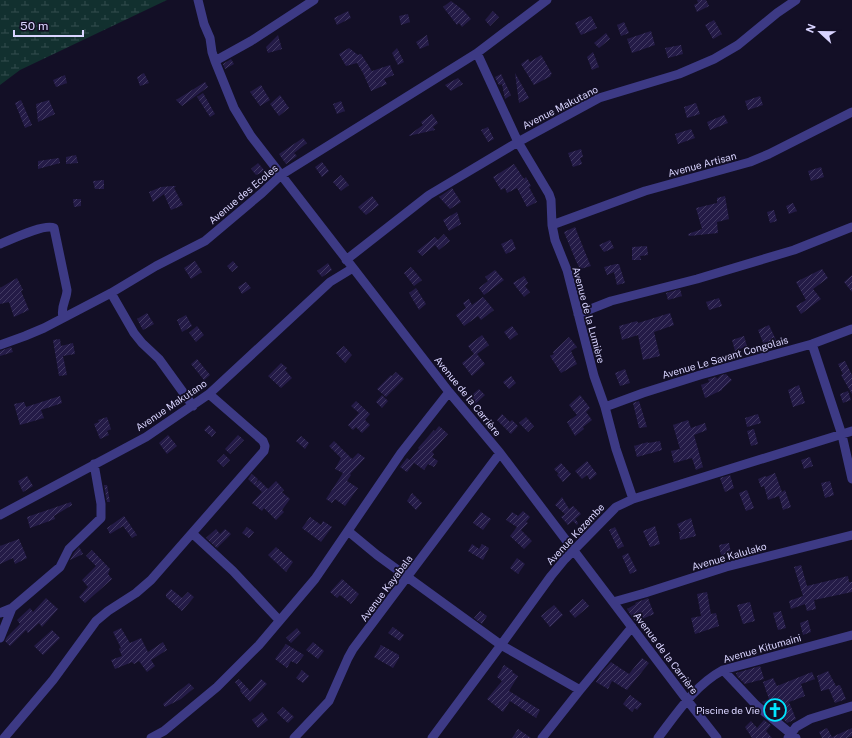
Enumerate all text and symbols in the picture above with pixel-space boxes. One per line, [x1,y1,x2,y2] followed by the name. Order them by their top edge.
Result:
[14,12,83,38] scale bar
[800,12,840,52] north arrow
[20,19,48,33] text: 50 m
[804,22,818,34] text: N
[520,83,600,131] street label: Avenue Makutano
[666,149,738,179] street label: Avenue Artisan
[206,162,280,226] street label: Avenue des Ecoles
[570,265,608,365] street label: Avenue de la Lumière
[661,333,789,381] street label: Avenue Le Savant Congolais
[432,354,504,439] street label: Avenue de la Carrière
[133,377,209,433] street label: Avenue Makutano
[543,501,607,567] street label: Avenue Kazembe
[690,539,768,572] street label: Avenue Kalulako
[357,553,415,623] street label: Avenue Kayabala
[631,610,701,697] street label: Avenue de la Carrière
[722,631,802,665] street label: Avenue Kitumaini
[762,697,788,723] church icon: Piscine de Vie
[696,704,760,716] place label: Piscine de Vie

